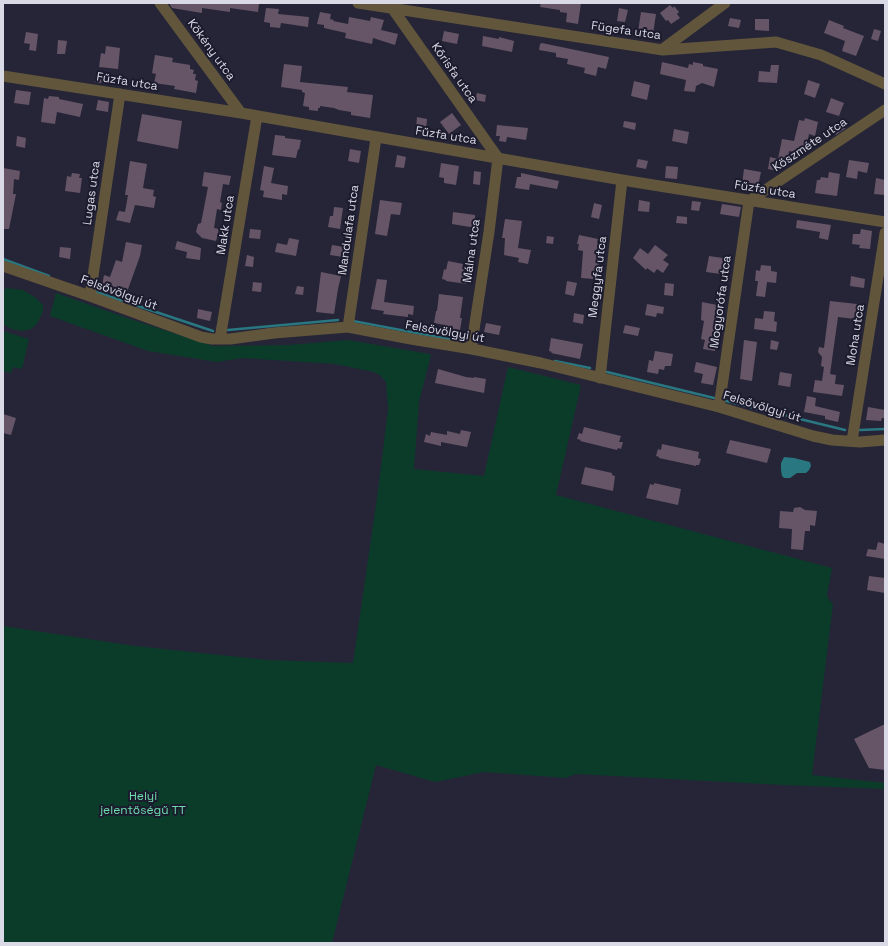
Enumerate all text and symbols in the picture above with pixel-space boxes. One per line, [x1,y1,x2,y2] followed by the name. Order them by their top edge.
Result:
[184,17,238,83] street label: Kökény utca
[590,19,662,43] street label: Fügefa utca
[428,40,480,106] street label: Kőrisfa utca
[95,70,159,94] street label: Fűzfa utca
[770,115,850,175] street label: Köszméte utca
[414,124,478,148] street label: Fűzfa utca
[80,160,104,226] street label: Lugas utca
[733,178,797,202] street label: Fűzfa utca
[336,184,362,276] street label: Mandulafa utca
[214,194,238,256] street label: Makk utca
[460,218,484,284] street label: Málna utca
[586,235,610,319] street label: Meggyfa utca
[707,255,735,349] street label: Mogyorófa utca
[79,272,159,314] street label: Felsővölgyi út
[844,303,868,367] street label: Moha utca
[404,318,486,346] street label: Felsővölgyi út
[721,388,803,426] street label: Felsővölgyi út
[100,790,186,818] park label: Helyi jelentőségű TT

